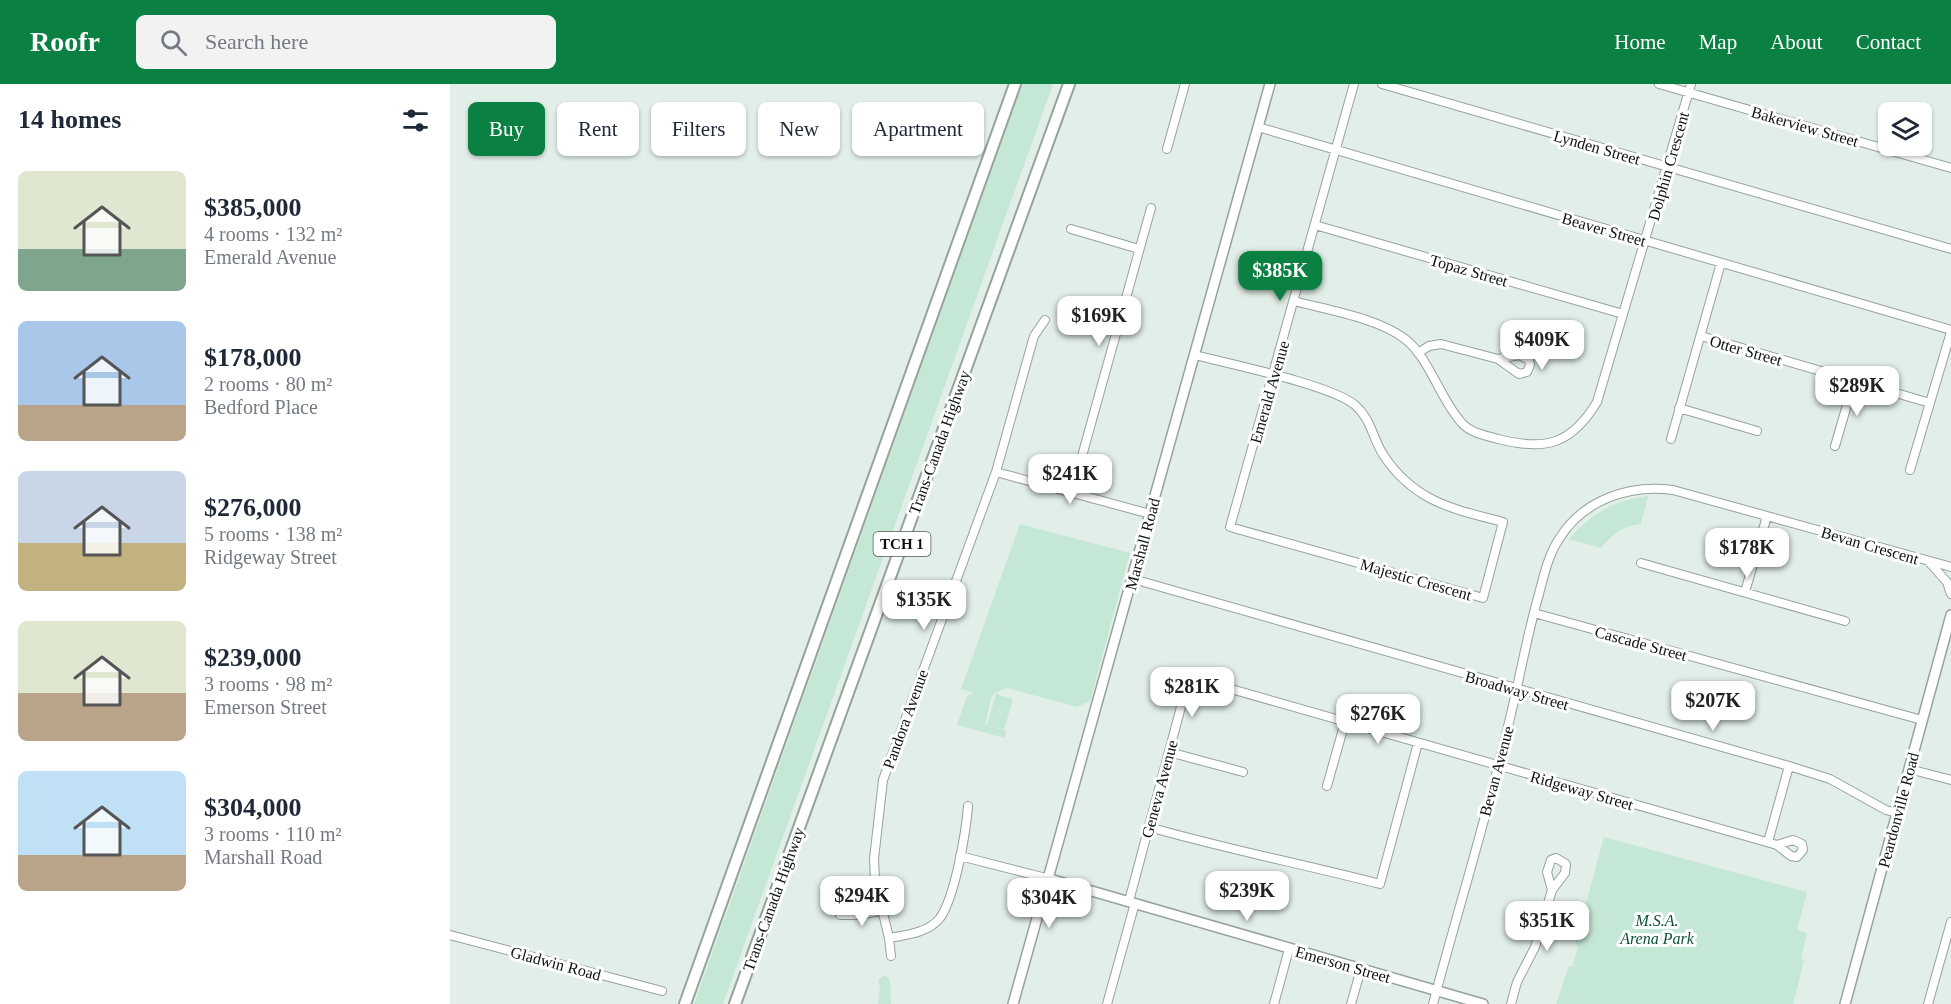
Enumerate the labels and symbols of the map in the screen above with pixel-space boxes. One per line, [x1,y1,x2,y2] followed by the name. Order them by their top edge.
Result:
[1749,103,1861,150] street label: Bakerview Street
[1645,109,1693,223] street label: Dolphin Crescent
[1551,127,1643,169] street label: Lynden Street
[1560,209,1648,250] street label: Beaver Street
[1238,251,1322,302] pin: $385K
[1428,251,1510,291] street label: Topaz Street
[1057,296,1141,347] pin: $169K
[1500,320,1584,371] pin: $409K
[1708,332,1784,369] street label: Otter Street
[1247,339,1292,445] street label: Emerald Avenue
[1815,366,1899,417] pin: $289K
[906,368,974,517] street label: Trans-Canada Highway
[1028,454,1112,505] pin: $241K
[1122,496,1163,592] street label: Marshall Road
[1819,523,1921,568] street label: Bevan Crescent
[1705,528,1789,579] pin: $178K
[874,532,930,556] road number: TCH 1
[1358,555,1474,605] street label: Majestic Crescent
[882,580,966,631] pin: $135K
[1593,623,1689,664] street label: Cascade Street
[880,667,931,771] street label: Pandora Avenue
[1150,667,1234,718] pin: $281K
[1463,668,1571,715] street label: Broadway Street
[1671,681,1755,732] pin: $207K
[1336,694,1420,745] pin: $276K
[1476,724,1517,818] street label: Bevan Avenue
[1138,738,1181,840] street label: Geneva Avenue
[1875,751,1922,870] street label: Peardonville Road
[1528,768,1636,814] street label: Ridgeway Street
[740,825,808,974] street label: Trans-Canada Highway
[1205,871,1289,922] pin: $239K
[820,876,904,927] pin: $294K
[1007,878,1091,929] pin: $304K
[1505,901,1589,952] pin: $351K
[1619,912,1695,947] park label: M.S.A. Arena Park
[509,943,603,984] street label: Gladwin Road
[1293,943,1393,986] street label: Emerson Street

